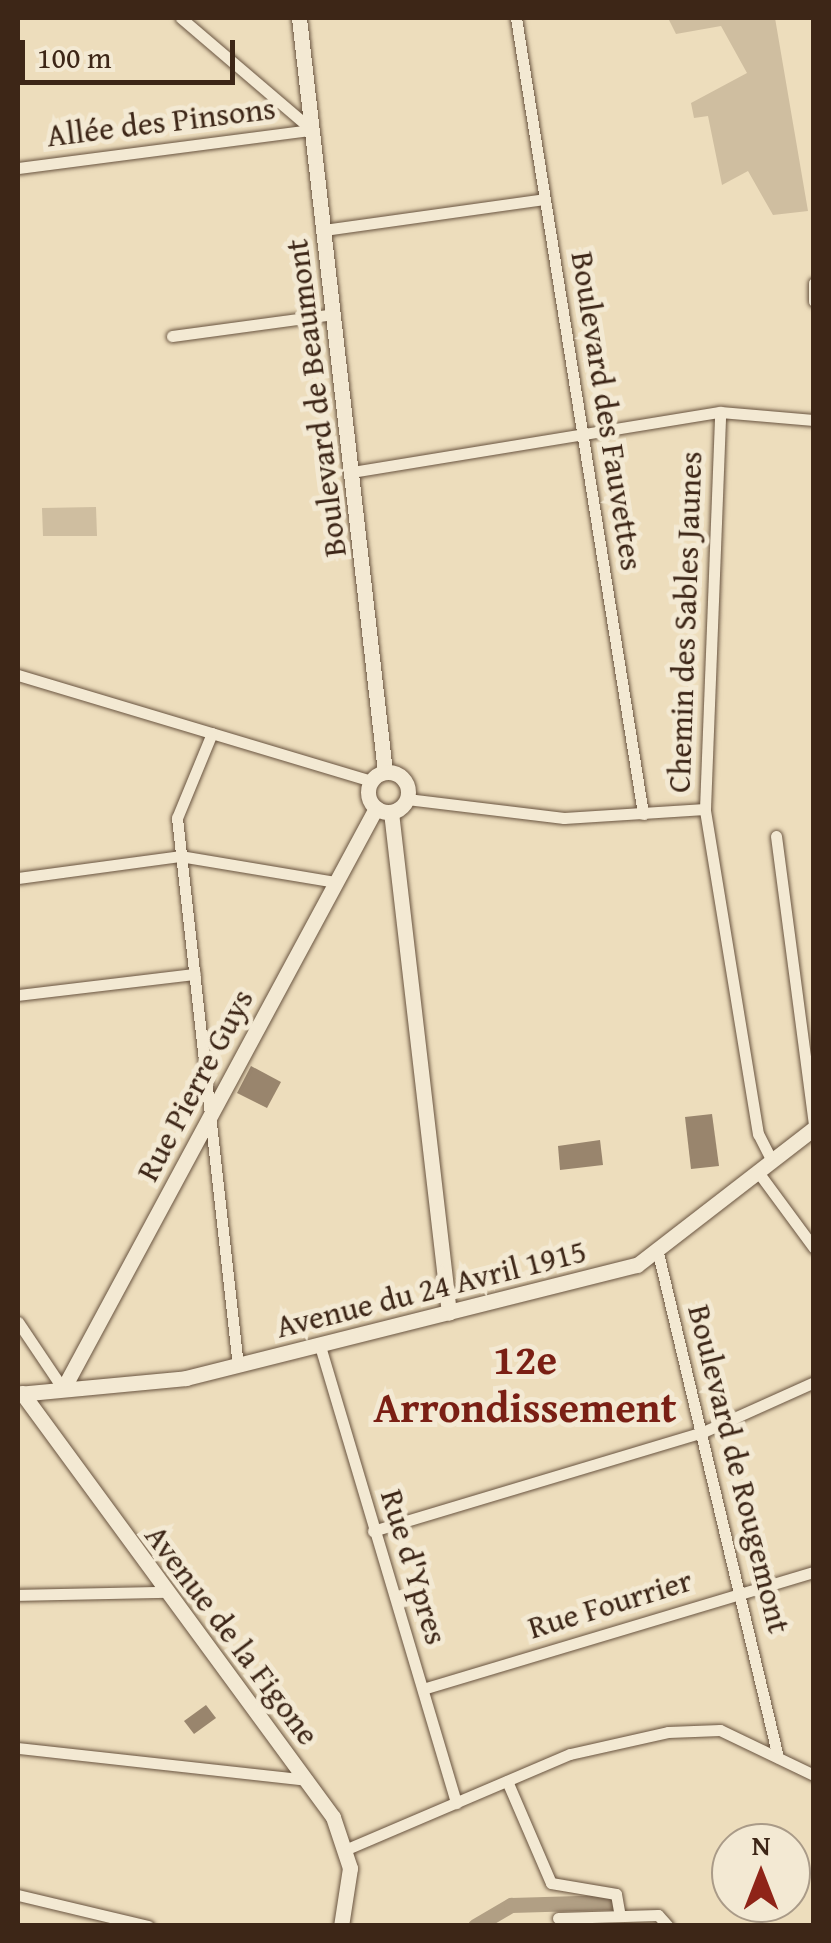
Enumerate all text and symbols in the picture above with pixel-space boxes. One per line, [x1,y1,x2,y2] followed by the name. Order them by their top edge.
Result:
[25,20,240,82] scale bar
[37,35,111,79] text: 100 m
[44,89,278,155] street label: Allée des Pinsons
[277,237,355,559] street label: Boulevard de Beaumont
[563,249,651,573] street label: Boulevard des Fauvettes
[660,451,710,793] street label: Chemin des Sables Jaunes
[128,982,262,1188] street label: Rue Pierre Guys
[272,1232,590,1346] street label: Avenue du 24 Avril 1915
[680,1301,798,1637] street label: Boulevard de Rougemont
[373,1334,677,1432] district label: 12e Arrondissement
[372,1485,456,1649] street label: Rue d'Ypres
[137,1517,327,1753] street label: Avenue de la Figone
[523,1561,697,1647] street label: Rue Fourrier
[711,1823,811,1923] north arrow
[752,1824,770,1865] text: N

